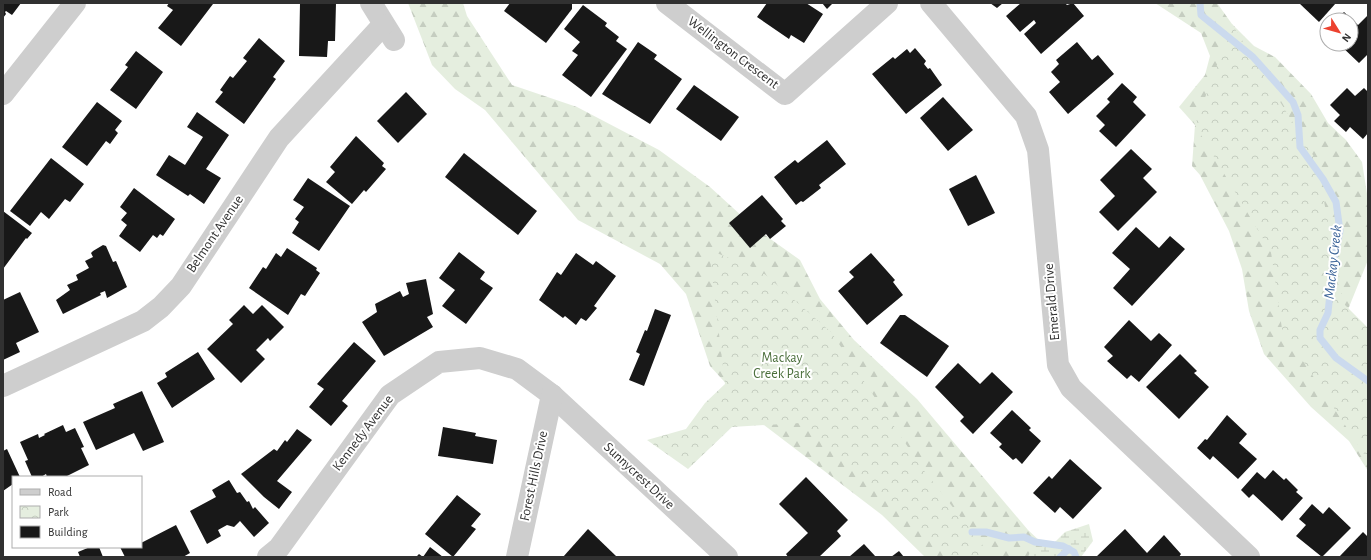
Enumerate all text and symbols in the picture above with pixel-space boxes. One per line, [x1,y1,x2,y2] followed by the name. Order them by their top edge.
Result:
[1319,12,1359,52] north arrow
[685,14,782,92] street label: Wellington Crescent
[1340,31,1353,44] text: N
[184,193,246,275] street label: Belmont Avenue
[1322,224,1344,300] water label: Mackay Creek
[1042,263,1062,341] street label: Emerald Drive
[753,351,811,381] park label: Mackay Creek Park
[330,392,396,474] street label: Kennedy Avenue
[518,430,550,522] street label: Forest Hills Drive
[601,440,677,512] street label: Sunnycrest Drive
[12,476,142,548] legend
[48,486,72,498] text: Road
[48,506,69,518] text: Park
[48,526,88,538] text: Building

